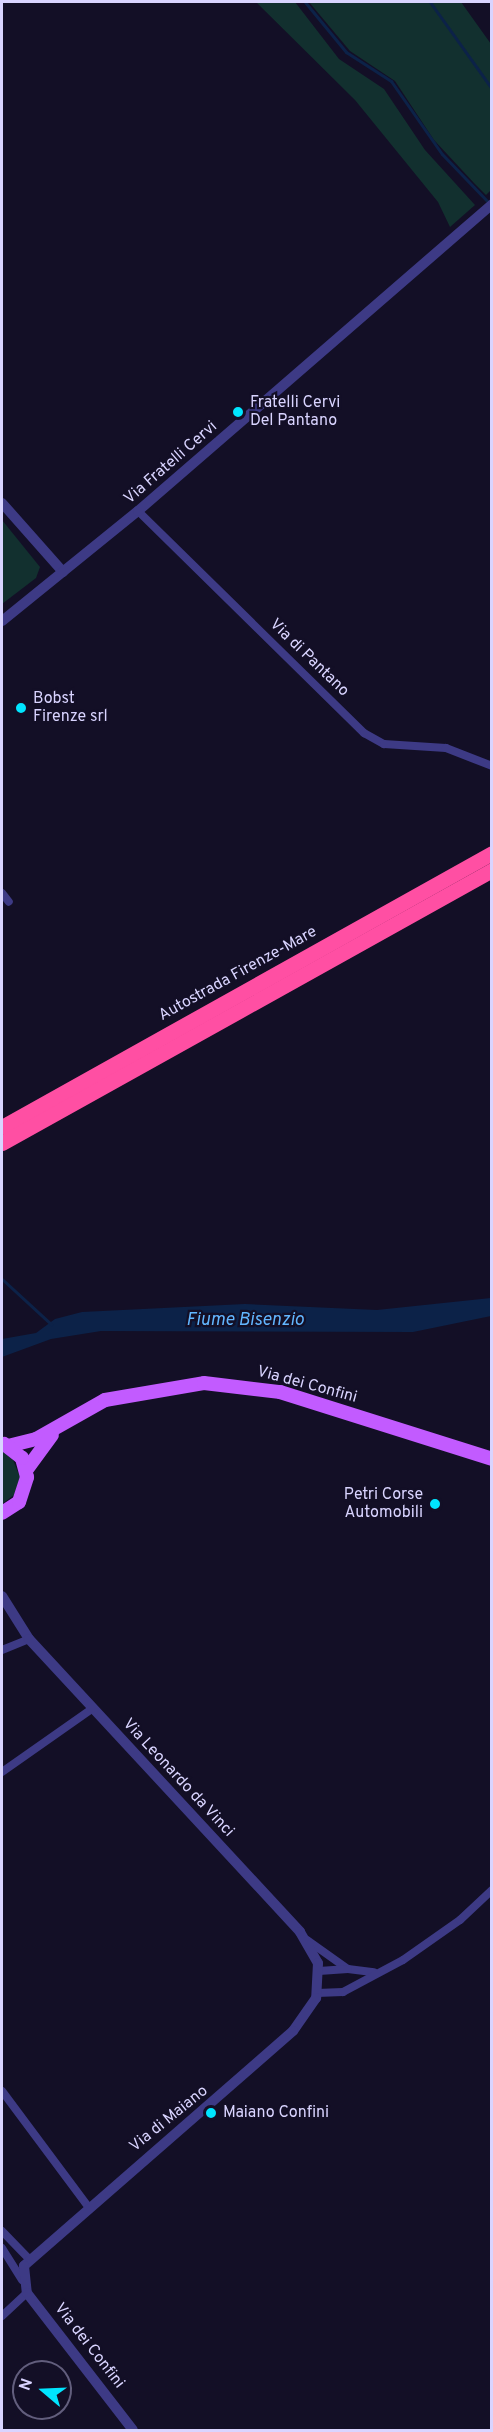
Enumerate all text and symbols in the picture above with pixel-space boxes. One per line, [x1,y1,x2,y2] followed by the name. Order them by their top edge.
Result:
[250,393,340,431] place label: Fratelli Cervi Del Pantano
[231,405,245,419] marker: Fratelli Cervi Del Pantano
[121,417,221,509] street label: Via Fratelli Cervi
[265,615,353,701] street label: Via di Pantano
[33,689,108,727] place label: Bobst Firenze srl
[14,701,28,715] marker: Bobst Firenze srl
[156,922,320,1026] street label: Autostrada Firenze-Mare
[186,1310,304,1332] water label: Fiume Bisenzio
[255,1362,359,1408] street label: Via dei Confini
[344,1485,423,1523] place label: Petri Corse Automobili
[428,1497,442,1511] marker: Petri Corse Automobili
[118,1715,238,1841] street label: Via Leonardo da Vinci
[126,2082,212,2156] street label: Via di Maiano
[223,2103,329,2123] place label: Maiano Confini
[204,2106,218,2120] marker: Maiano Confini
[50,2300,128,2392] street label: Via dei Confini
[12,2360,72,2420] north arrow
[16,2376,38,2393] text: N

